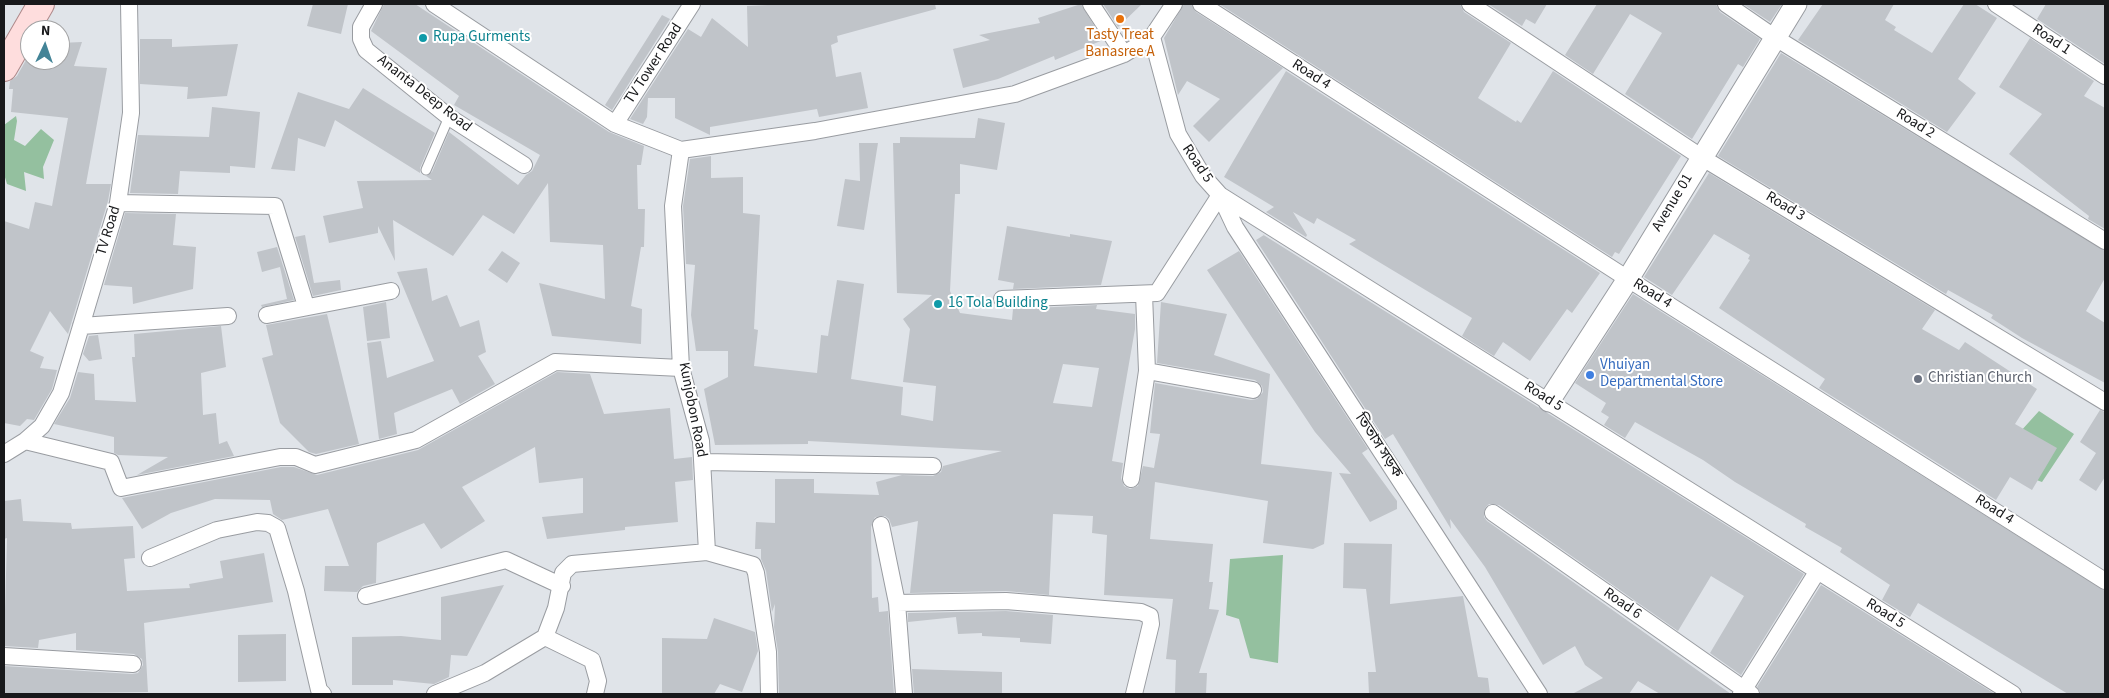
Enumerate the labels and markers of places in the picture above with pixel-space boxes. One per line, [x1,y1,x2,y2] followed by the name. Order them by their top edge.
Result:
[1114,13,1126,25] marker: Tasty Treat Banasree A
[1085,27,1155,62] place label: Tasty Treat Banasree A
[433,29,530,47] place label: Rupa Gurments
[417,32,429,44] marker: Rupa Gurments
[948,295,1048,313] place label: 16 Tola Building
[932,298,944,310] marker: 16 Tola Building
[1600,357,1723,392] place label: Vhuiyan Departmental Store
[1584,369,1596,381] marker: Vhuiyan Departmental Store
[1928,370,2032,388] place label: Christian Church
[1912,373,1924,385] marker: Christian Church

